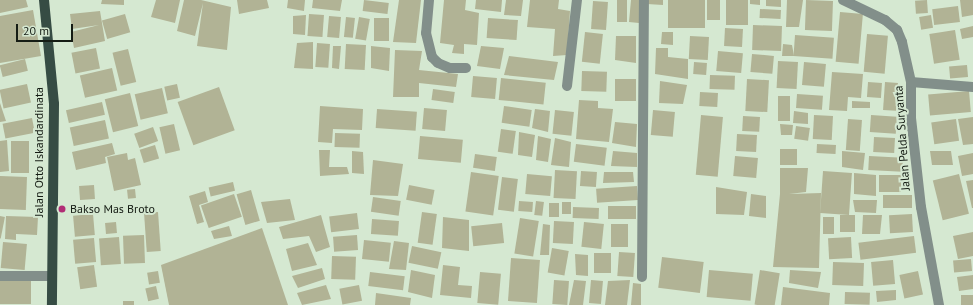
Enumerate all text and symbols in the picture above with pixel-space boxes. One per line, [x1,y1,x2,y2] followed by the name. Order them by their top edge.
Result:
[18,16,75,42] scale bar
[23,23,49,38] text: 20 m
[891,85,913,191] street label: Jalan Pelda Suryanta
[32,87,46,217] street label: Jalan Otto Iskandardinata
[70,202,155,216] place label: Bakso Mas Broto
[57,204,67,214] marker: Bakso Mas Broto

